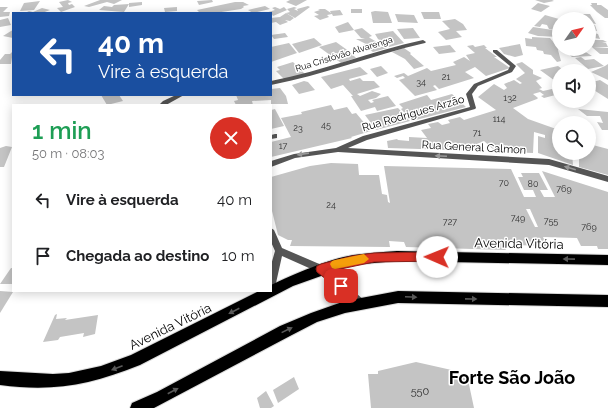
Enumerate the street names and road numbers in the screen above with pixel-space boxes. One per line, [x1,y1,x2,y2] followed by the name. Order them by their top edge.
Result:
[294,34,394,74] street label: Rua Cristóvão Alvarenga
[360,93,466,134] street label: Rua Rodrigues Arzão
[421,138,527,157] street label: Rua General Calmon
[474,235,564,252] street label: Avenida Vitória
[127,300,214,353] street label: Avenida Vitória

